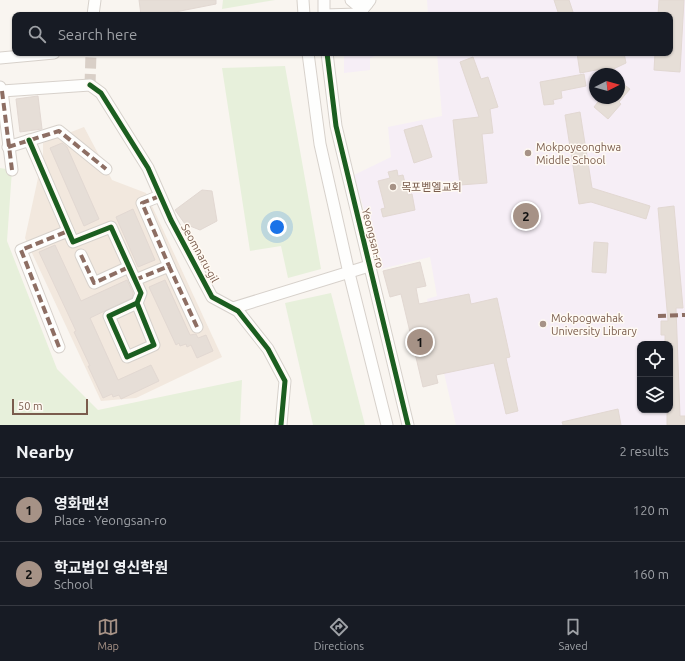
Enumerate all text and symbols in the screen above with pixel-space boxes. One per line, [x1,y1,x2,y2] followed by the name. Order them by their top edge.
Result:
[12,12,673,56] search box
[26,23,48,45] icon: search
[58,26,137,43] text: Search here
[589,68,625,104] north arrow
[536,141,621,166] place label: Mokpoyeonghwa Middle School
[523,148,533,158] marker: Mokpoyeonghwa Middle School
[401,181,462,193] place label: 목포벧엘교회
[388,182,398,192] marker: 목포벧엘교회
[513,201,539,231] pin: 2
[360,207,386,269] street label: Yeongsan-ro
[267,217,287,237] your location
[179,222,221,285] street label: Seomnaru-gil
[551,312,638,337] place label: Mokpogwahak University Library
[538,319,548,329] marker: Mokpogwahak University Library
[407,327,433,357] pin: 1
[637,341,673,413] map controls
[637,341,673,377] button: locate
[637,377,673,413] button: layers
[12,397,88,416] scale bar
[18,400,42,412] text: 50 m
[16,442,74,461] text: Nearby
[619,444,669,458] text: 2 results
[54,495,109,512] text: 영화맨션
[25,503,33,517] text: 1
[633,503,669,517] text: 120 m
[54,513,167,527] text: Place · Yeongsan-ro
[54,559,168,576] text: 학교법인 영신학원
[25,567,33,581] text: 2
[633,567,669,581] text: 160 m
[54,577,93,591] text: School
[97,616,119,652] tab: Map
[314,616,364,652] tab: Directions
[558,616,588,652] tab: Saved

